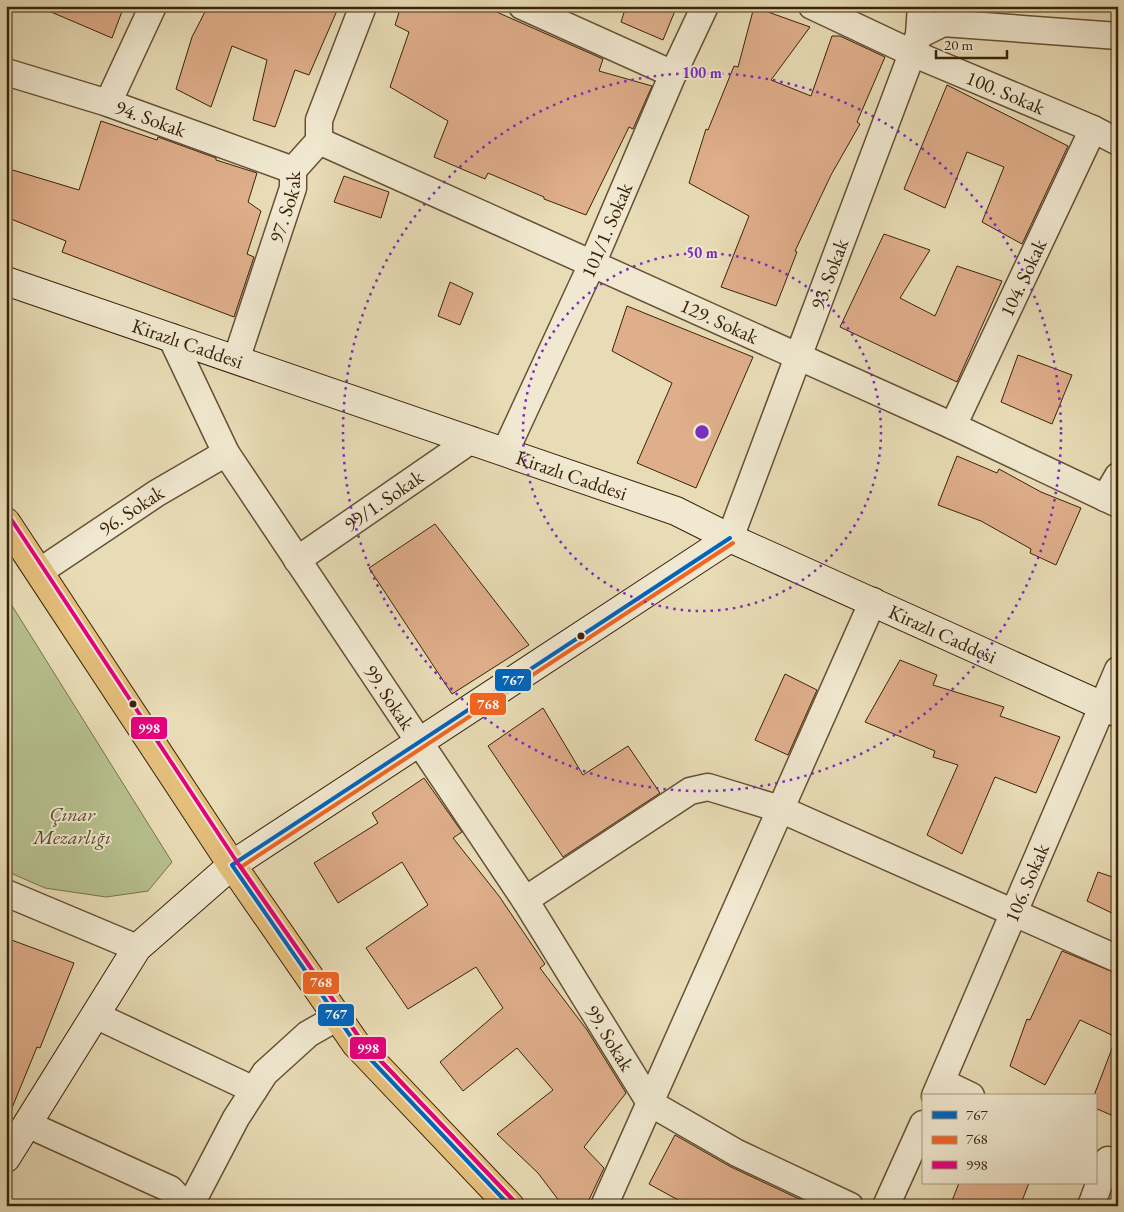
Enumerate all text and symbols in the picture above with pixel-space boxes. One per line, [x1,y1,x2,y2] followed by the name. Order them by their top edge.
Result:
[936,28,1008,60] scale bar
[944,35,973,54] text: 20 m
[682,63,722,82] text: 100 m
[962,64,1050,121] street label: 100. Sokak
[112,94,190,143] street label: 94. Sokak
[263,171,306,246] street label: 97. Sokak
[575,178,638,282] street label: 101/1. Sokak
[804,234,855,313] street label: 93. Sokak
[993,234,1053,321] street label: 104. Sokak
[686,243,718,262] text: 50 m
[676,292,763,350] street label: 129. Sokak
[129,312,247,374] street label: Kirazlı Caddesi
[693,423,711,441] centre of rings
[513,444,631,506] street label: Kirazlı Caddesi
[339,463,429,537] street label: 99/1. Sokak
[93,479,169,541] street label: 96. Sokak
[885,598,1001,670] street label: Kirazlı Caddesi
[576,631,586,641] unlabelled marker
[358,659,421,735] street label: 99. Sokak
[494,668,532,692] line badge: 767
[502,671,525,689] text: 767
[469,692,507,716] line badge: 768
[477,695,499,713] text: 768
[128,699,138,709] unlabelled marker
[130,716,168,740] line badge: 998
[138,719,160,737] text: 998
[32,801,111,850] park label: Çınar Mezarlığı
[998,839,1055,926] street label: 106. Sokak
[302,971,340,995] line badge: 768
[310,973,332,991] text: 768
[580,1000,641,1076] street label: 99. Sokak
[317,1003,355,1027] line badge: 767
[325,1005,348,1023] text: 767
[349,1036,387,1060] line badge: 998
[357,1039,379,1057] text: 998
[922,1094,1096,1184] legend
[966,1105,988,1124] text: 767
[966,1129,988,1148] text: 768
[966,1155,988,1174] text: 998

